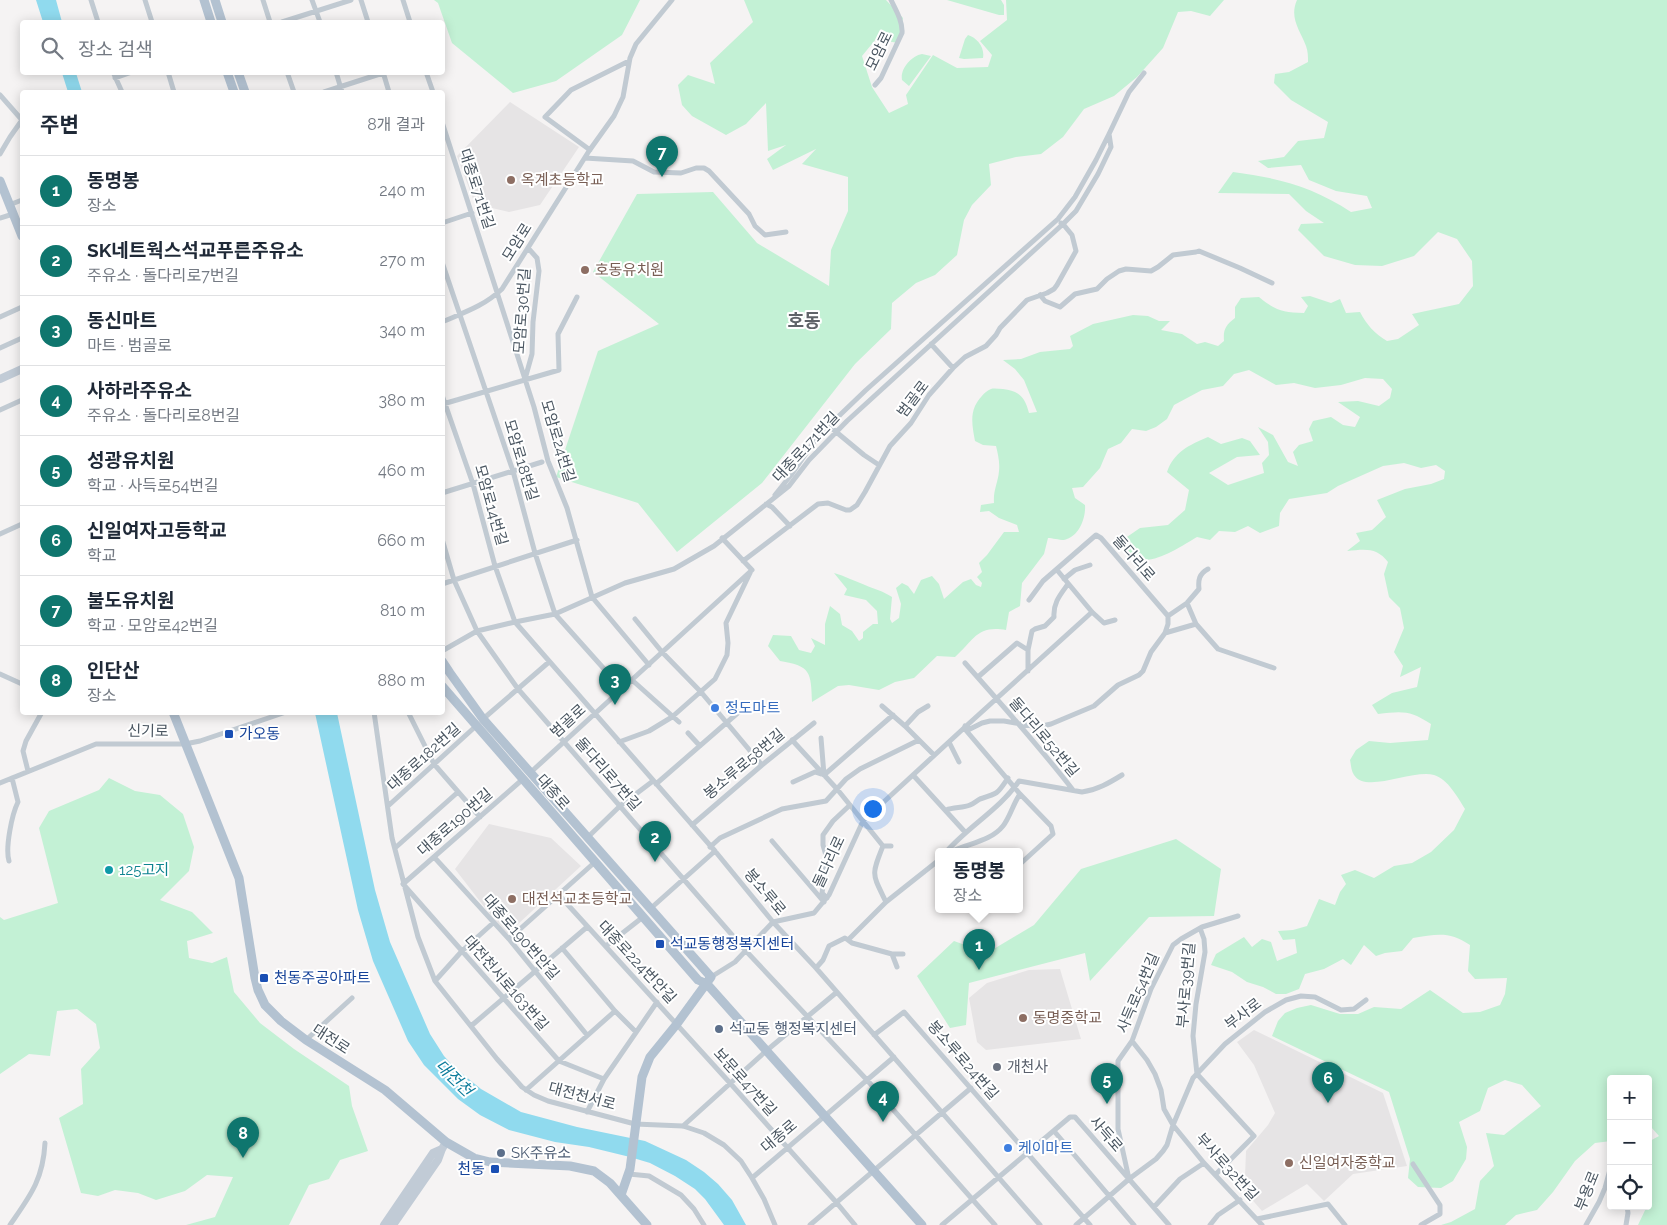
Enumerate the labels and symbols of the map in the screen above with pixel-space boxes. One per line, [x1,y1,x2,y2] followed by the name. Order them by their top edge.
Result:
[862,28,896,74] street label: 모암로
[646,136,678,177] pin: 7
[456,147,498,231] street label: 대종로71번길
[521,171,604,189] place label: 옥계초등학교
[505,174,517,186] marker: 옥계초등학교
[498,220,536,264] street label: 모암로
[595,261,664,279] place label: 호동유치원
[579,264,591,276] marker: 호동유치원
[510,267,534,355] street label: 모암로30번길
[787,310,821,331] district label: 호동
[893,377,933,421] street label: 범골로
[537,398,579,484] street label: 모암로24번길
[769,408,843,486] street label: 대종로171번길
[500,417,542,503] street label: 모암로18번길
[471,462,511,548] street label: 모암로14번길
[1109,531,1159,585] street label: 돌다리로
[599,664,631,705] pin: 3
[1005,693,1083,781] street label: 돌다리로52번길
[725,699,780,717] place label: 정도마트
[547,700,589,742] street label: 범골로
[709,702,721,714] marker: 정도마트
[384,719,464,795] street label: 대종로182번길
[127,722,169,740] street label: 신기로
[239,725,280,743] place label: 가오동
[700,725,788,803] street label: 봉소루로58번길
[223,728,235,740] marker: 가오동
[571,734,645,814] street label: 돌다리로7번길
[533,770,573,814] street label: 대종로
[414,785,496,859] street label: 대종로190번길
[860,796,886,822] your location
[639,821,671,862] pin: 2
[809,833,849,891] street label: 돌다리로
[119,861,169,879] place label: 125고지
[103,864,115,876] marker: 125고지
[740,865,790,919] street label: 봉소루로
[522,890,632,908] place label: 대전석교초등학교
[479,891,563,983] street label: 대종로190번안길
[506,893,518,905] marker: 대전석교초등학교
[594,917,680,1007] street label: 대종로224번안길
[963,929,995,970] pin: 1
[460,932,552,1034] street label: 대전천서로163번길
[670,935,794,953] place label: 석교동행정복지센터
[654,938,666,950] marker: 석교동행정복지센터
[1173,941,1199,1029] street label: 부사로39번길
[1113,950,1163,1036] street label: 사득로54번길
[274,969,371,987] place label: 천동주공아파트
[258,972,270,984] marker: 천동주공아파트
[1221,994,1265,1034] street label: 부사로
[1033,1009,1102,1027] place label: 동명중학교
[1017,1012,1029,1024] marker: 동명중학교
[924,1017,1002,1103] street label: 봉소루로24번길
[309,1020,353,1058] street label: 대전로
[729,1020,857,1038] place label: 석교동 행정복지센터
[713,1023,725,1035] marker: 석교동 행정복지센터
[710,1044,780,1120] street label: 보문로47번길
[432,1056,478,1102] water label: 대전천
[1007,1058,1049,1076] place label: 개천사
[991,1061,1003,1073] marker: 개천사
[1312,1062,1344,1103] pin: 6
[1091,1063,1123,1104] pin: 5
[546,1078,618,1114] street label: 대전천서로
[867,1081,899,1122] pin: 4
[1086,1112,1126,1156] street label: 사득로
[757,1116,801,1156] street label: 대종로
[227,1117,259,1158] pin: 8
[1192,1129,1262,1205] street label: 부사로32번길
[1018,1139,1073,1157] place label: 케이마트
[1002,1142,1014,1154] marker: 케이마트
[511,1144,571,1162] place label: SK주유소
[495,1147,507,1159] marker: SK주유소
[1299,1154,1396,1172] place label: 신일여자중학교
[1283,1157,1295,1169] marker: 신일여자중학교
[457,1160,485,1178] place label: 천동
[489,1163,501,1175] marker: 천동
[1571,1168,1603,1214] street label: 부용로

